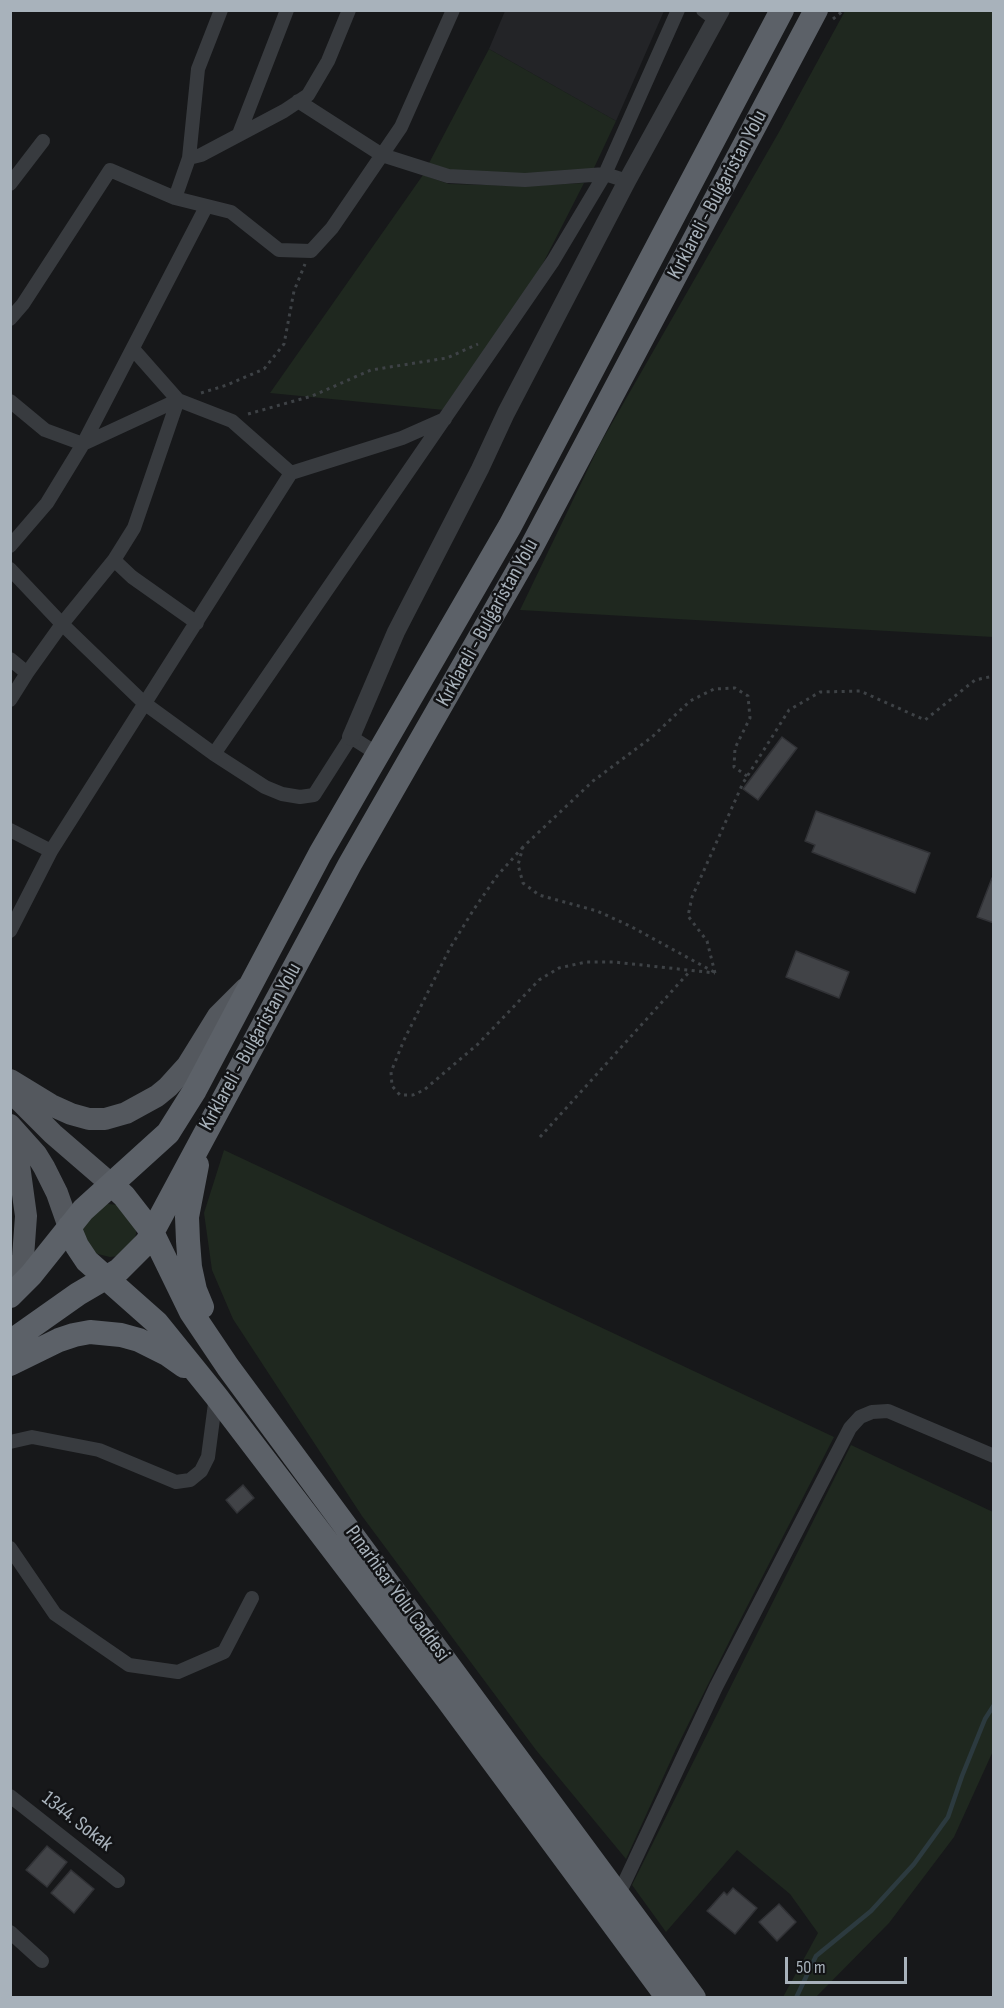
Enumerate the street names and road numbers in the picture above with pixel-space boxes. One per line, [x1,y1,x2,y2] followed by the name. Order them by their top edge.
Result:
[663,106,773,284] street label: Kırklareli - Bulgaristan Yolu
[432,535,544,711] street label: Kırklareli - Bulgaristan Yolu
[195,959,307,1135] street label: Kırklareli - Bulgaristan Yolu
[339,1521,455,1667] street label: Pınarhisar Yolu Caddesi
[37,1787,117,1857] street label: 1344. Sokak

